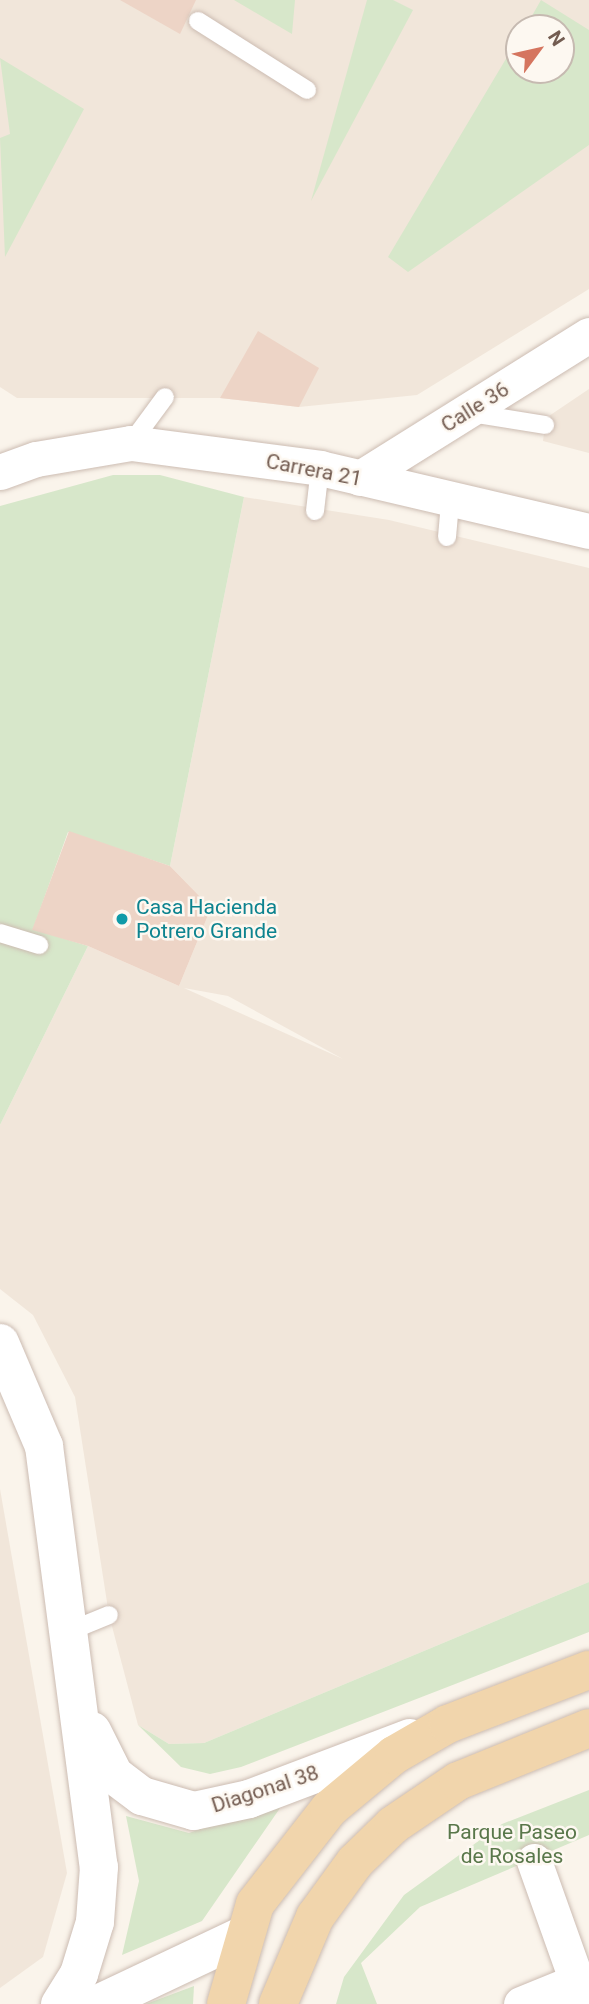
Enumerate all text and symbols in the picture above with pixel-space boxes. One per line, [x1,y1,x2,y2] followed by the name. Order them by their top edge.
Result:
[505,14,575,84] north arrow
[543,26,570,50] text: N
[436,376,514,438] street label: Calle 36
[264,448,364,492] street label: Carrera 21
[136,894,277,944] place label: Casa Hacienda Potrero Grande
[114,911,130,927] marker: Casa Hacienda Potrero Grande
[208,1760,322,1818] street label: Diagonal 38
[447,1819,577,1869] park label: Parque Paseo de Rosales

